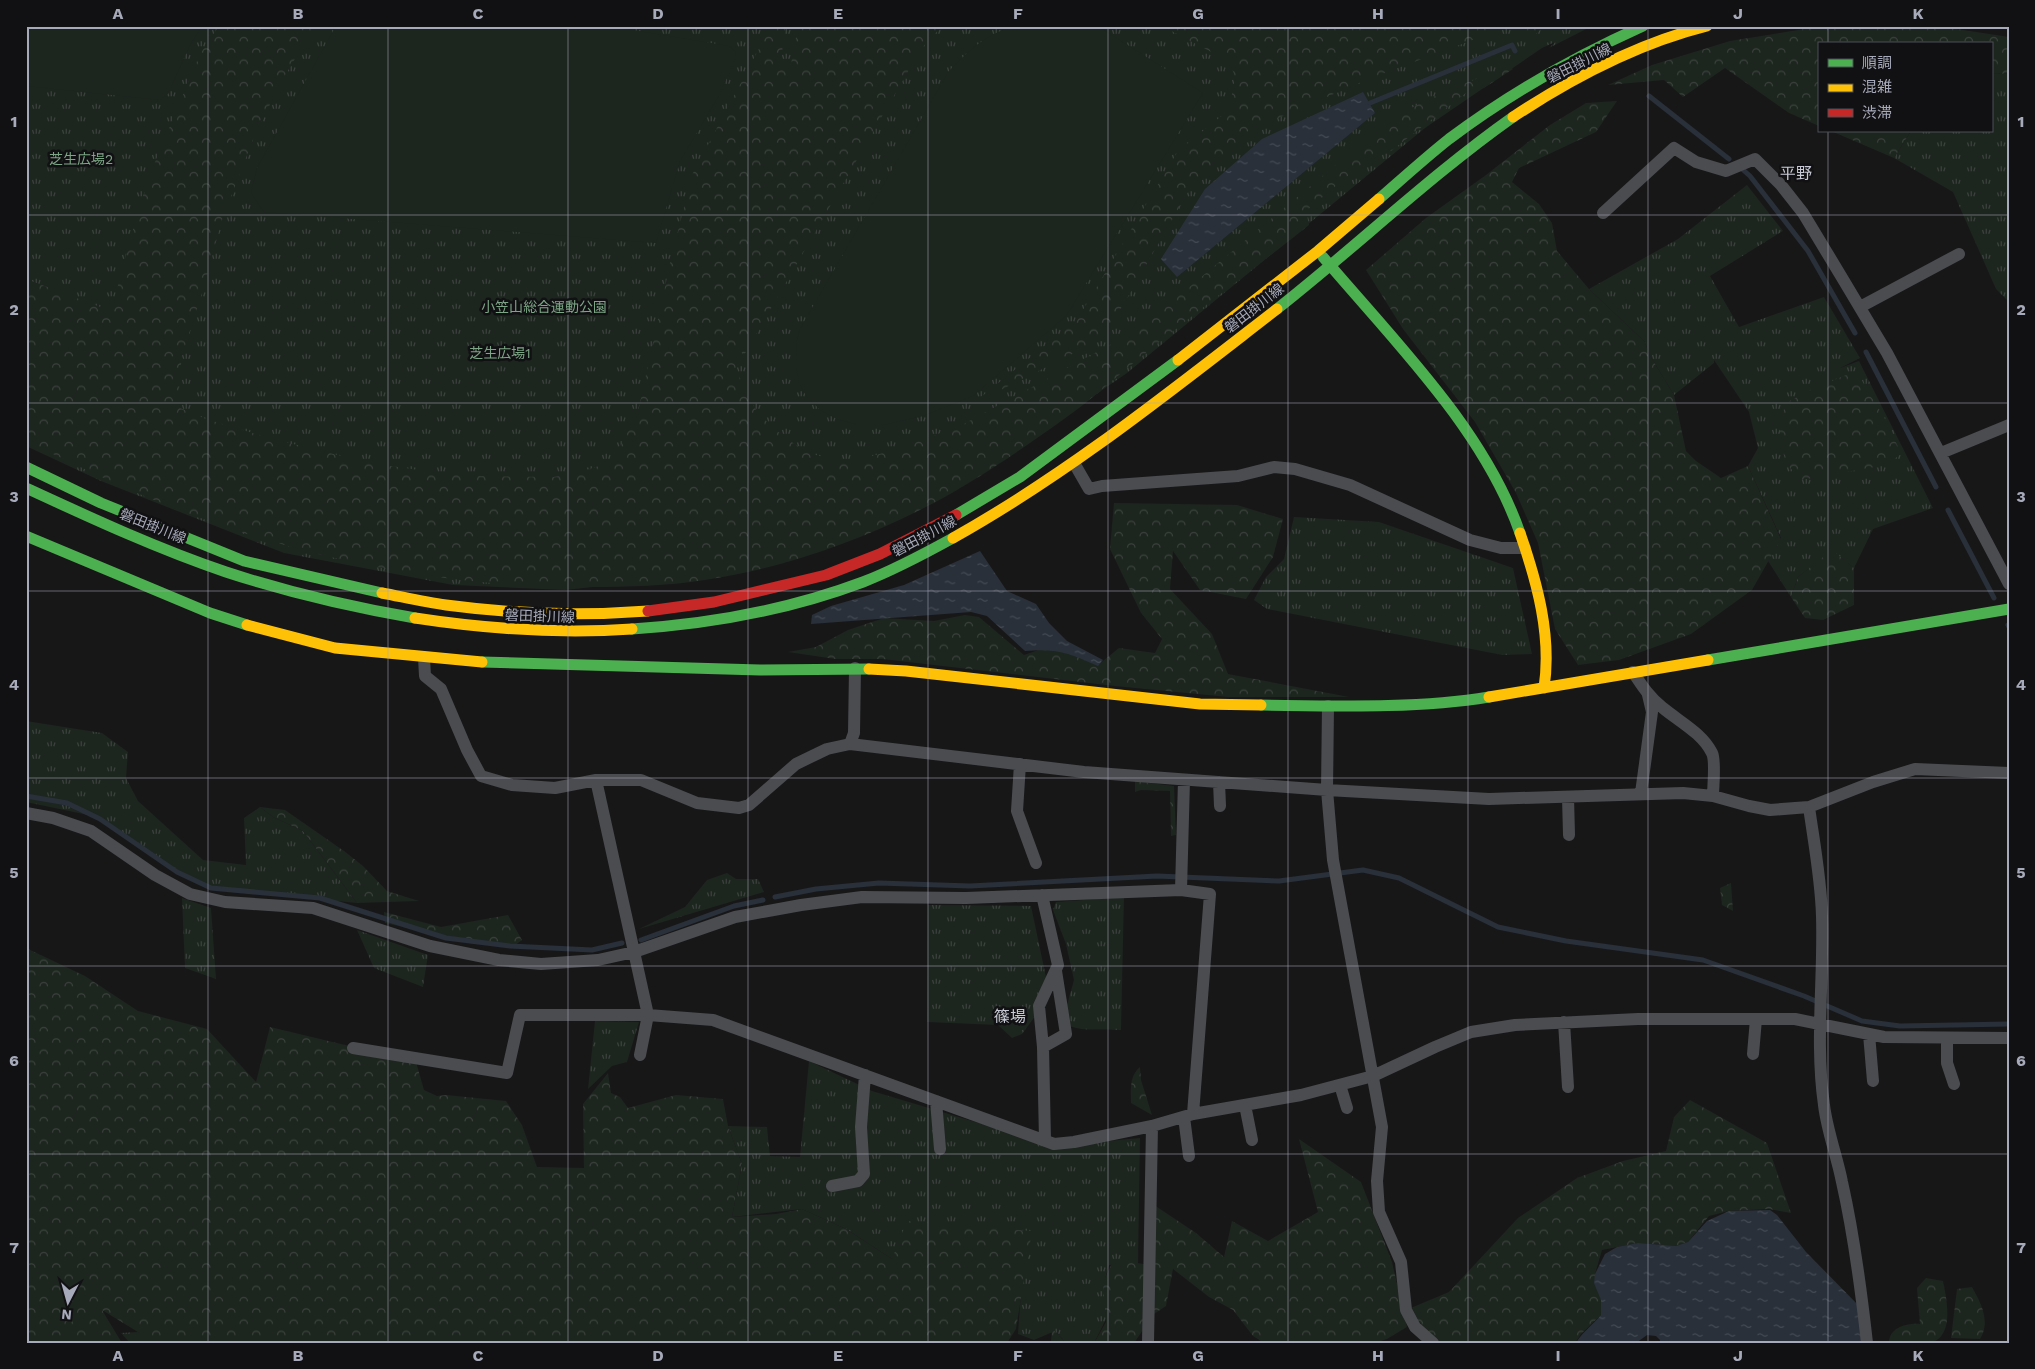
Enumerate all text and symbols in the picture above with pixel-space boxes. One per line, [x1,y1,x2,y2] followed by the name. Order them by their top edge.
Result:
[113,4,124,23] text: A
[293,4,304,23] text: B
[473,4,484,23] text: C
[652,4,664,23] text: D
[833,4,843,23] text: E
[1013,4,1023,23] text: F
[1192,4,1204,23] text: G
[1372,4,1384,23] text: H
[1555,4,1561,23] text: I
[1733,4,1743,23] text: J
[1912,4,1924,23] text: K
[1544,40,1614,86] street label: 磐田掛川線
[1818,42,1992,132] legend
[1862,54,1892,72] text: 順調
[1862,78,1892,96] text: 混雑
[1862,104,1892,122] text: 渋滞
[11,112,17,131] text: 1
[2018,112,2024,131] text: 1
[49,151,113,167] park label: 芝生広場2
[1780,164,1812,183] district label: 平野
[1221,280,1287,336] street label: 磐田掛川線
[481,299,607,315] park label: 小笠山総合運動公園
[9,300,19,319] text: 2
[2016,300,2026,319] text: 2
[469,345,531,361] park label: 芝生広場1
[9,487,19,506] text: 3
[2016,487,2026,506] text: 3
[118,505,188,547] street label: 磐田掛川線
[889,513,959,559] street label: 磐田掛川線
[505,607,575,625] street label: 磐田掛川線
[9,675,19,694] text: 4
[2016,675,2026,694] text: 4
[9,863,19,882] text: 5
[2016,863,2026,882] text: 5
[994,1007,1026,1026] district label: 篠場
[9,1051,19,1070] text: 6
[2016,1051,2026,1070] text: 6
[9,1238,19,1257] text: 7
[2016,1238,2026,1257] text: 7
[42,1276,92,1326] north arrow
[61,1306,73,1323] text: N
[113,1346,124,1365] text: A
[293,1346,304,1365] text: B
[473,1346,484,1365] text: C
[652,1346,664,1365] text: D
[833,1346,843,1365] text: E
[1013,1346,1023,1365] text: F
[1192,1346,1204,1365] text: G
[1372,1346,1384,1365] text: H
[1555,1346,1561,1365] text: I
[1733,1346,1743,1365] text: J
[1912,1346,1924,1365] text: K

